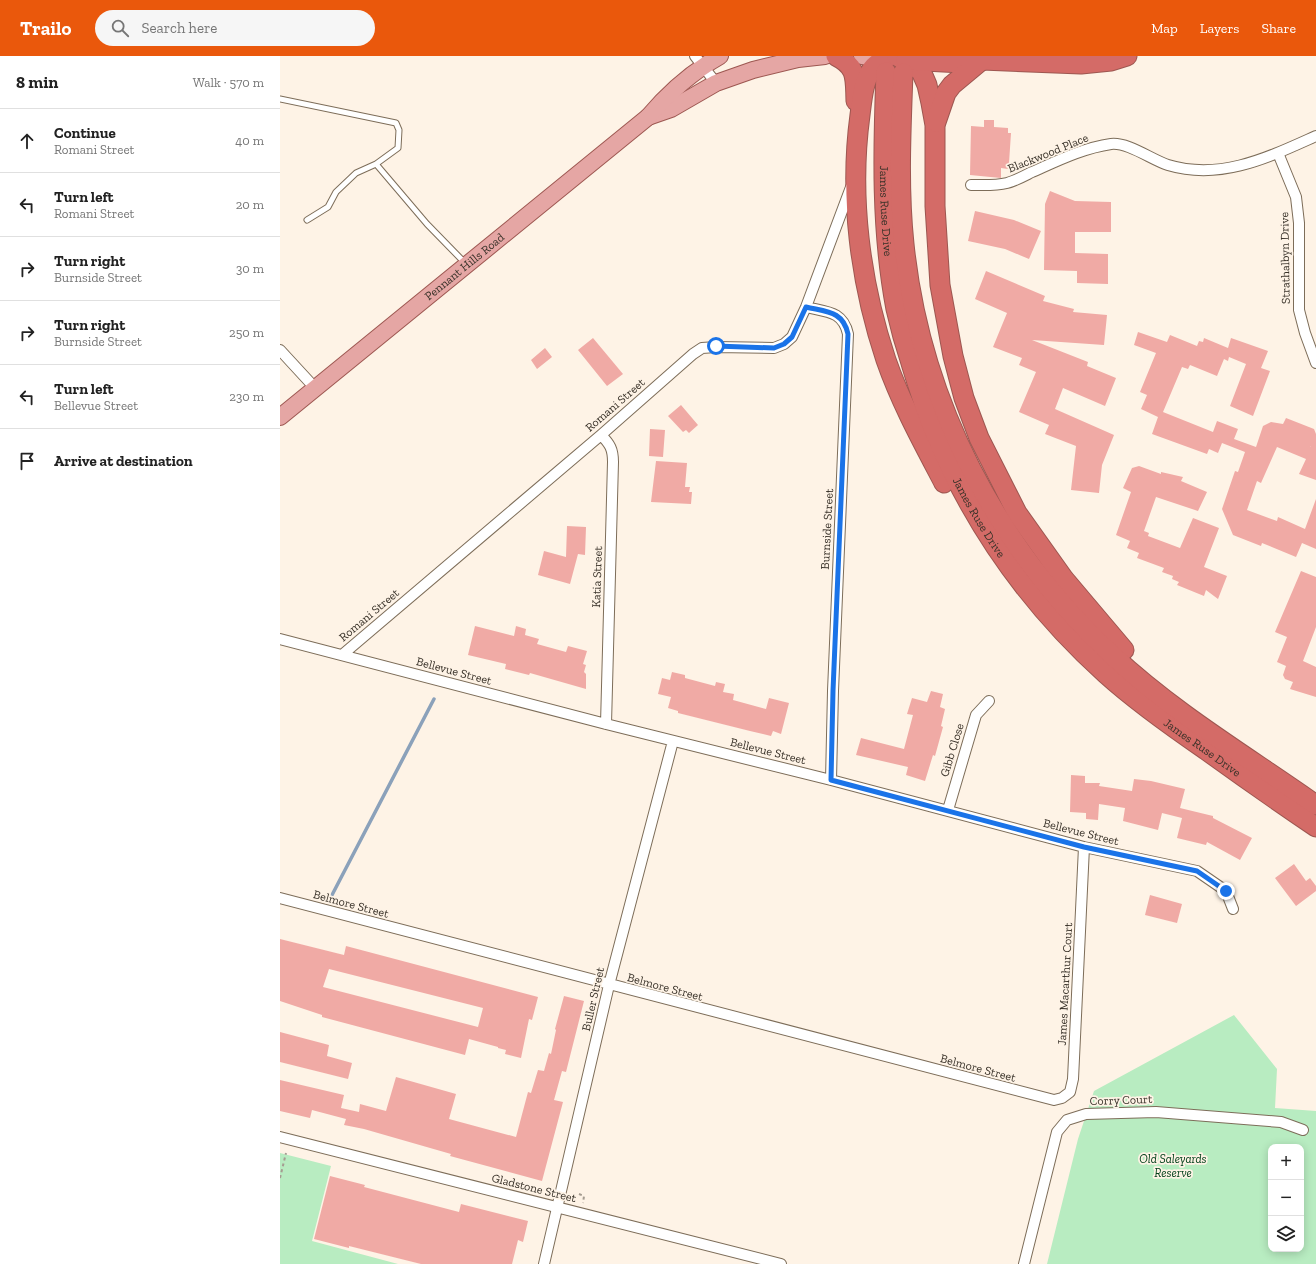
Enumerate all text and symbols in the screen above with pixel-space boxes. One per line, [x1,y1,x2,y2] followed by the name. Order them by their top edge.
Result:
[95,10,375,46] search box
[20,17,71,40] text: Trailo
[109,17,131,39] icon: search
[141,19,217,37] text: Search here
[1151,20,1178,37] text: Map
[1200,20,1239,37] text: Layers
[1261,20,1296,37] text: Share
[16,72,58,92] text: 8 min
[193,75,264,90] text: Walk · 570 m
[54,124,116,142] text: Continue
[16,130,38,152] icon: ahead
[1006,130,1091,176] street label: Blackwood Place
[235,133,264,148] text: 40 m
[54,142,134,157] text: Romani Street
[877,165,895,257] street label: James Ruse Drive
[54,188,114,206] text: Turn left
[16,194,38,216] icon: left
[236,197,264,212] text: 20 m
[54,206,134,221] text: Romani Street
[1277,212,1293,304] street label: Strathalbyn Drive
[422,230,507,303] street label: Pennant Hills Road
[54,252,125,270] text: Turn right
[16,258,38,280] icon: right
[236,261,264,276] text: 30 m
[54,270,142,285] text: Burnside Street
[54,316,125,334] text: Turn right
[16,322,38,344] icon: right
[229,325,264,340] text: 250 m
[54,334,142,349] text: Burnside Street
[707,337,725,355] route start
[582,375,648,435] street label: Romani Street
[54,380,114,398] text: Turn left
[16,386,38,408] icon: left
[229,389,264,404] text: 230 m
[54,398,138,413] text: Bellevue Street
[16,450,38,472] icon: arrive
[54,452,193,470] text: Arrive at destination
[950,475,1008,561] street label: James Ruse Drive
[818,488,836,570] street label: Burnside Street
[589,546,605,608] street label: Katia Street
[336,585,402,644] street label: Romani Street
[415,654,494,688] street label: Bellevue Street
[1161,716,1244,780] street label: James Ruse Drive
[937,721,967,778] street label: Gibb Close
[729,735,808,767] street label: Bellevue Street
[1042,816,1121,848] street label: Bellevue Street
[1217,882,1235,900] route end
[312,887,391,921] street label: Belmore Street
[1055,922,1075,1046] street label: James Macarthur Court
[579,965,607,1032] street label: Buller Street
[626,970,705,1004] street label: Belmore Street
[939,1051,1018,1085] street label: Belmore Street
[1089,1092,1153,1108] street label: Corry Court
[1268,1144,1304,1252] map controls
[1268,1144,1304,1180] button: +
[1139,1152,1207,1180] park label: Old Saleyards Reserve
[490,1171,578,1205] street label: Gladstone Street
[1268,1180,1304,1216] button: −
[1268,1216,1304,1252] button: layers

